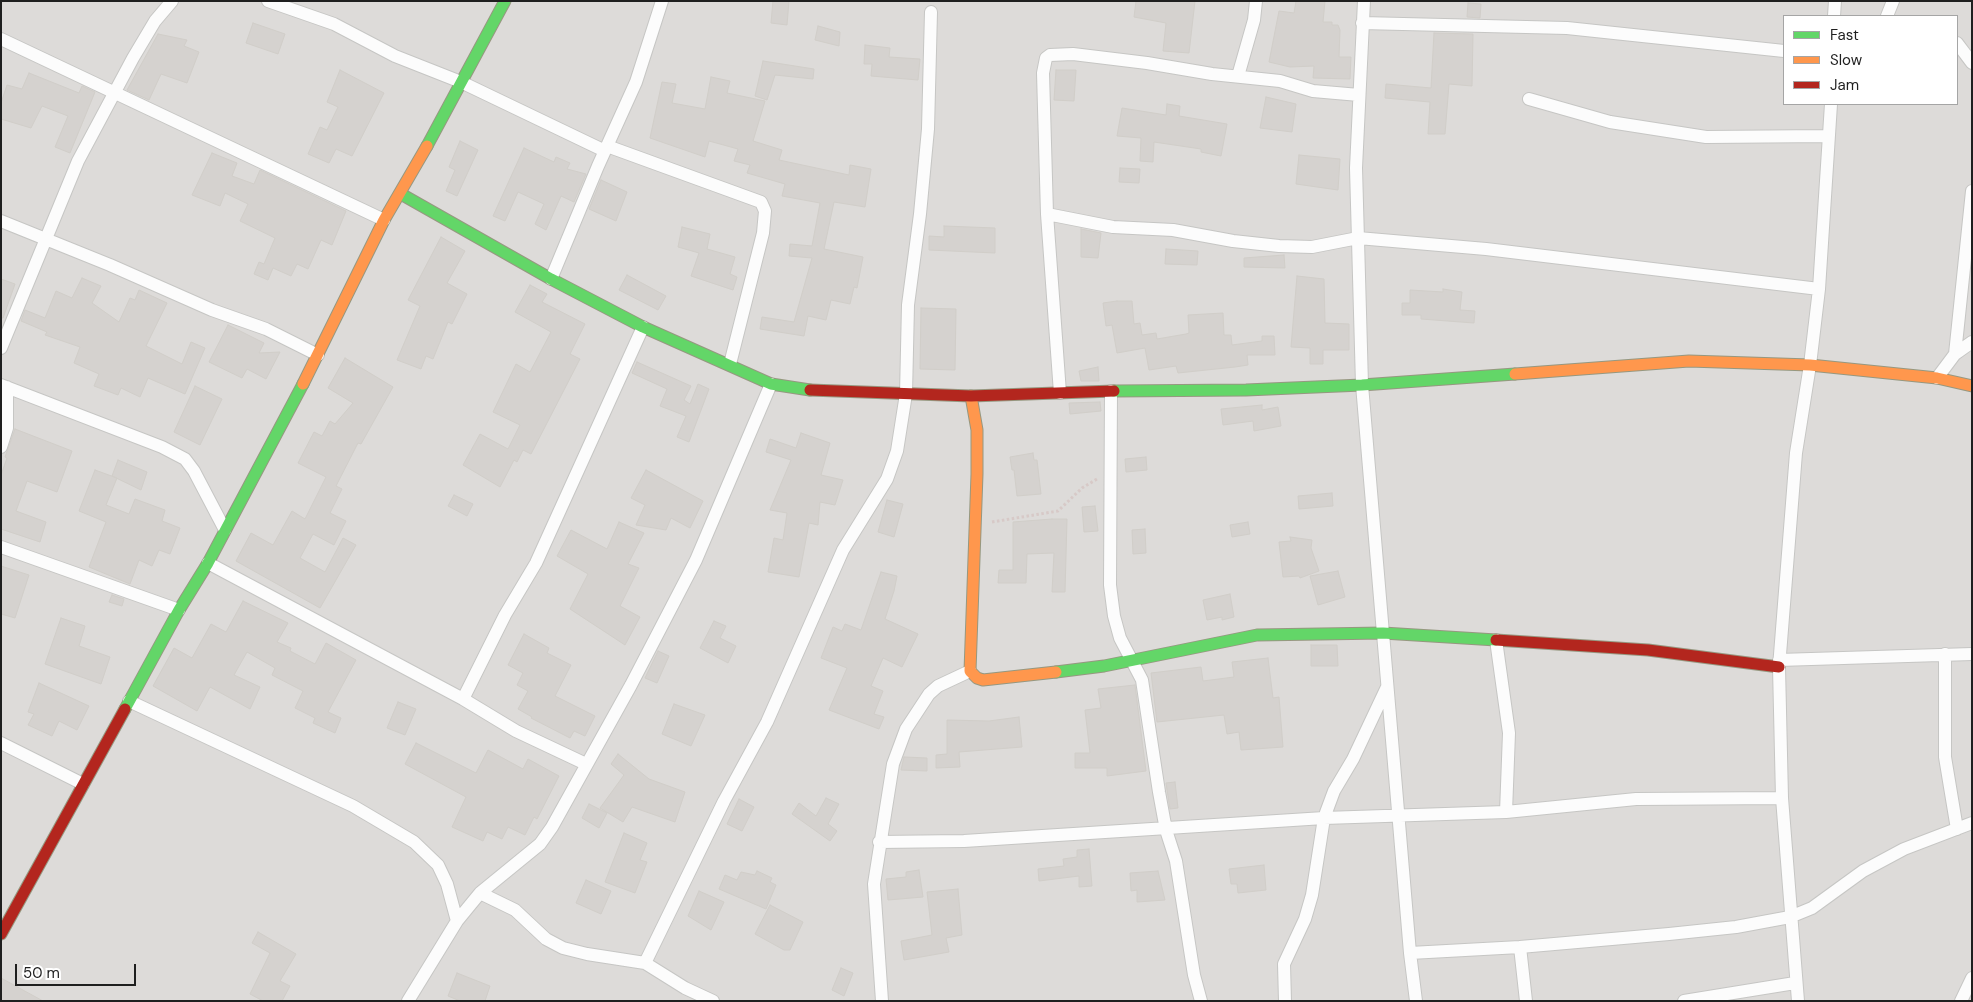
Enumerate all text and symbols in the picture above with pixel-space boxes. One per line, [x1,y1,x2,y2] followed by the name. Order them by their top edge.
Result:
[1783,15,1958,105] legend
[1830,25,1859,45] text: Fast
[1830,50,1862,70] text: Slow
[1830,75,1859,95] text: Jam
[18,954,139,986] scale bar
[23,963,60,983] text: 50 m

